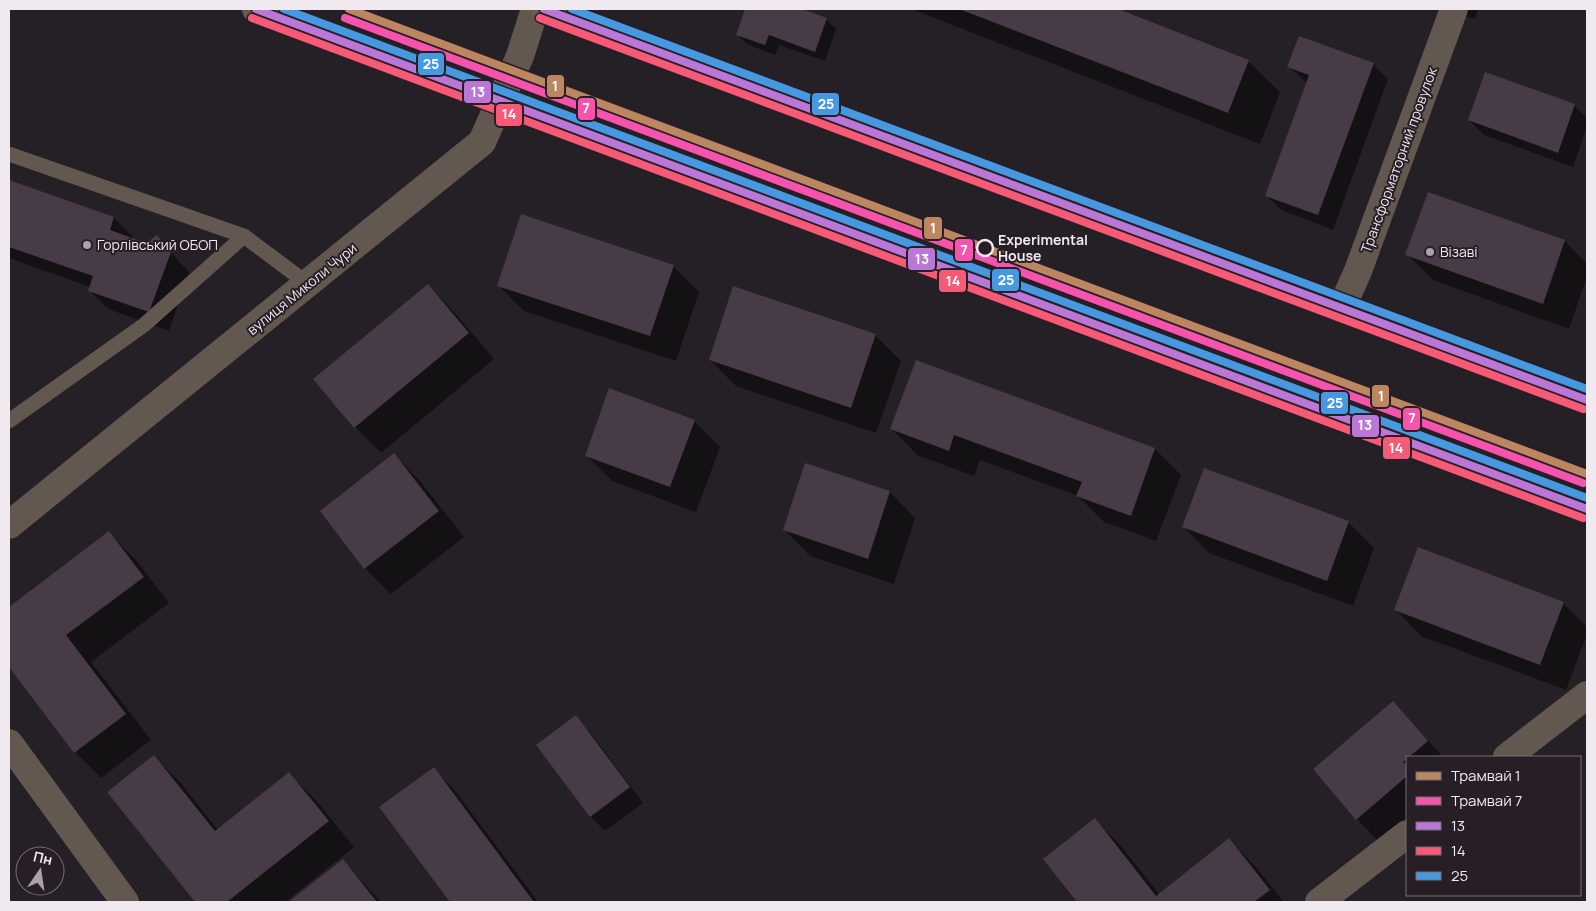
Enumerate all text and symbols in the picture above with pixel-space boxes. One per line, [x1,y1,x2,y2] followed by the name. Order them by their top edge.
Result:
[417,52,445,76] line badge: 25
[423,54,439,73] text: 25
[1356,63,1441,255] street label: Трансформаторний провулок
[546,74,565,98] line badge: 1
[552,76,558,95] text: 1
[463,80,492,104] line badge: 13
[471,82,485,101] text: 13
[811,92,840,116] line badge: 25
[818,94,834,113] text: 25
[577,97,596,121] line badge: 7
[582,98,590,117] text: 7
[495,103,523,127] line badge: 14
[502,104,516,123] text: 14
[923,216,943,240] line badge: 1
[930,218,936,237] text: 1
[998,230,1088,265] place label: Experimental House
[97,235,218,254] place label: Горлівський ОБОП
[243,238,361,339] street label: вулиця Миколи Чури
[954,238,974,262] line badge: 7
[81,239,93,251] marker: Горлівський ОБОП
[976,239,994,257] marker: Experimental House
[960,240,968,259] text: 7
[1440,242,1478,261] place label: Візаві
[1424,246,1436,258] marker: Візаві
[907,247,936,271] line badge: 13
[915,249,929,268] text: 13
[991,268,1020,292] line badge: 25
[938,269,967,293] line badge: 14
[998,270,1014,289] text: 25
[946,271,960,290] text: 14
[1371,384,1390,408] line badge: 1
[1378,386,1384,405] text: 1
[1320,391,1349,415] line badge: 25
[1327,393,1343,412] text: 25
[1402,407,1421,431] line badge: 7
[1408,408,1416,427] text: 7
[1351,414,1380,438] line badge: 13
[1358,415,1372,434] text: 13
[1382,436,1411,460] line badge: 14
[1389,438,1403,457] text: 14
[1406,756,1581,896] legend
[1451,765,1521,786] text: Трамвай 1
[1451,790,1522,811] text: Трамвай 7
[1451,815,1465,836] text: 13
[1451,840,1466,861] text: 14
[15,846,65,896] north arrow
[32,846,54,869] text: Пн
[1451,865,1468,886] text: 25

